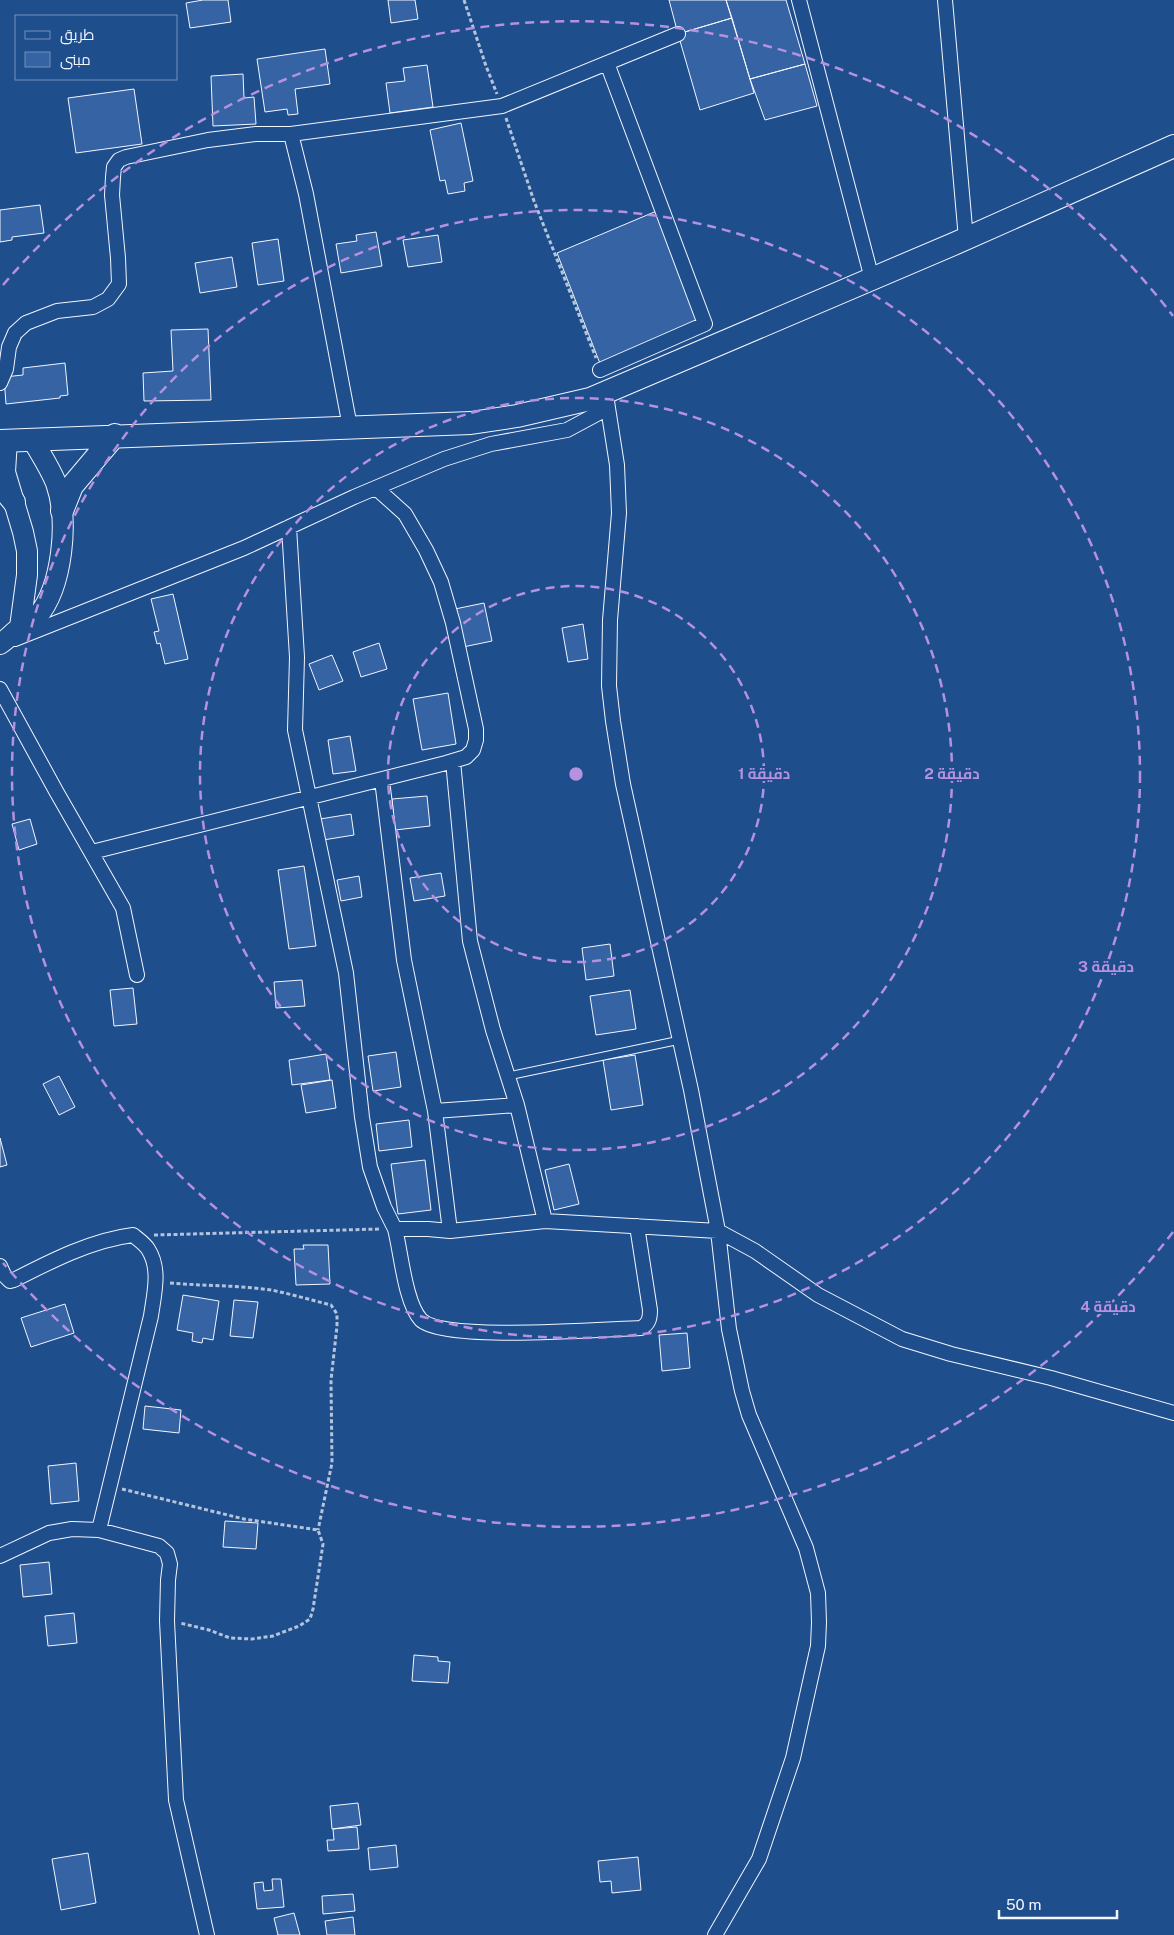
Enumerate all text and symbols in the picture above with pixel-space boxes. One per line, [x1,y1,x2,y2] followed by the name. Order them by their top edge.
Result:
[15,15,178,80] legend
[60,26,94,45] text: طريق
[60,51,91,70] text: مبنى
[567,765,585,783] centre of rings
[738,765,790,782] text: 1 دقيقة
[924,765,980,782] text: 2 دقيقة
[1078,958,1134,975] text: 3 دقيقة
[1080,1298,1136,1315] text: 4 دقيقة
[999,1888,1116,1920] scale bar
[1006,1896,1041,1913] text: 50 m

